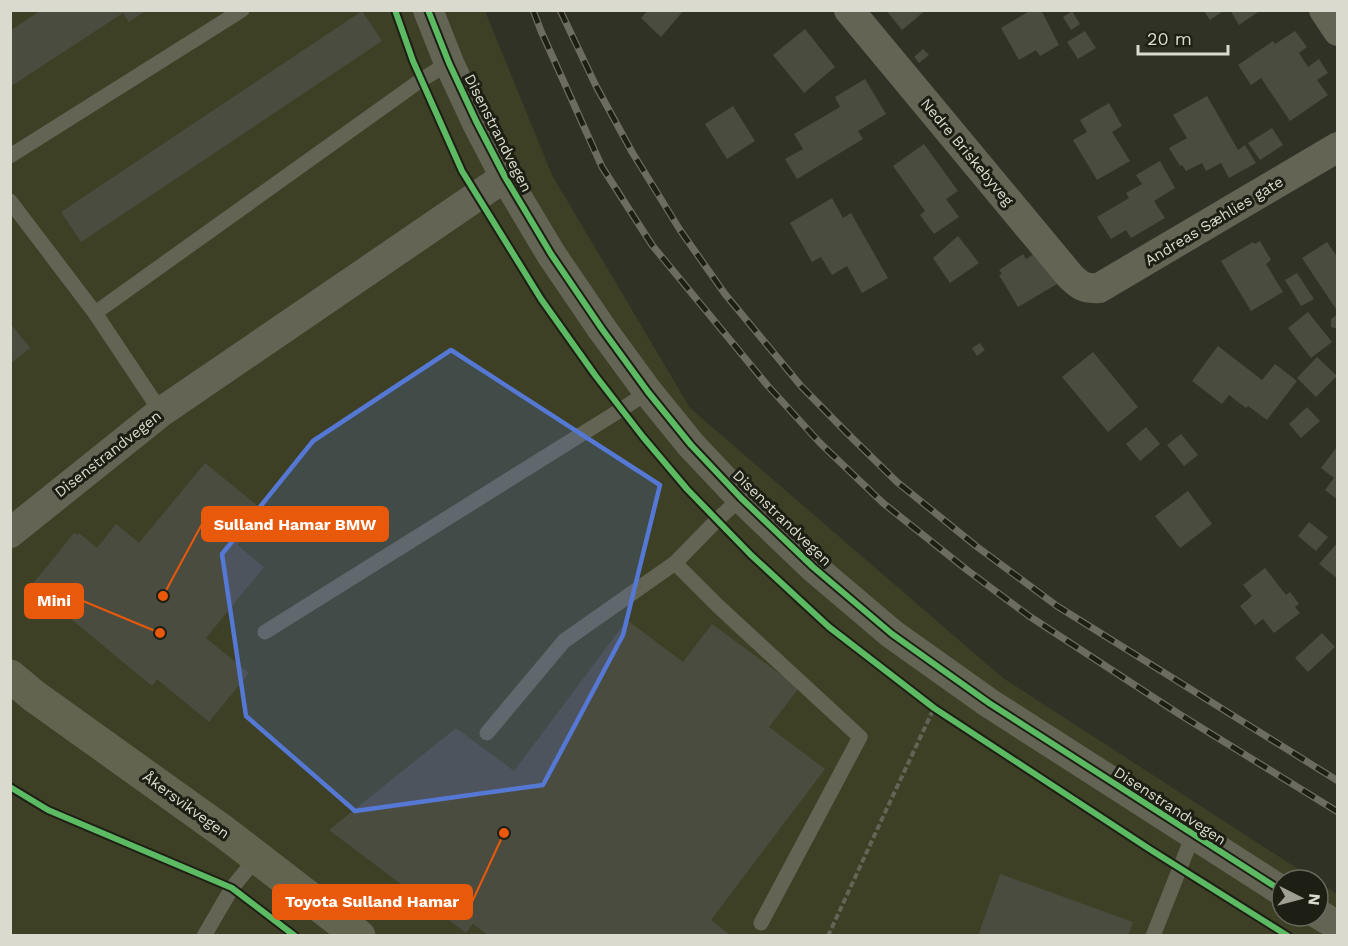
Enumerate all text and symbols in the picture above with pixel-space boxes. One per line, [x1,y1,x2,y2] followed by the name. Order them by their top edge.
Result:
[1138,18,1228,56] scale bar
[1147,28,1192,49] text: 20 m
[460,71,536,195] street label: Disenstrandvegen
[917,95,1017,209] street label: Nedre Briskebyveg
[1142,173,1286,269] street label: Andreas Sæhlies gate
[51,407,165,501] street label: Disenstrandvegen
[729,466,835,570] street label: Disenstrandvegen
[202,507,388,541] callout: Sulland Hamar BMW
[214,515,376,534] text: Sulland Hamar BMW
[25,584,83,618] callout: Mini
[37,591,71,610] text: Mini
[1110,763,1230,849] street label: Disenstrandvegen
[139,767,233,843] street label: Åkersvikvegen
[1270,868,1330,928] north arrow
[273,885,472,919] callout: Toyota Sulland Hamar
[285,892,459,911] text: Toyota Sulland Hamar
[1304,893,1324,906] text: N

